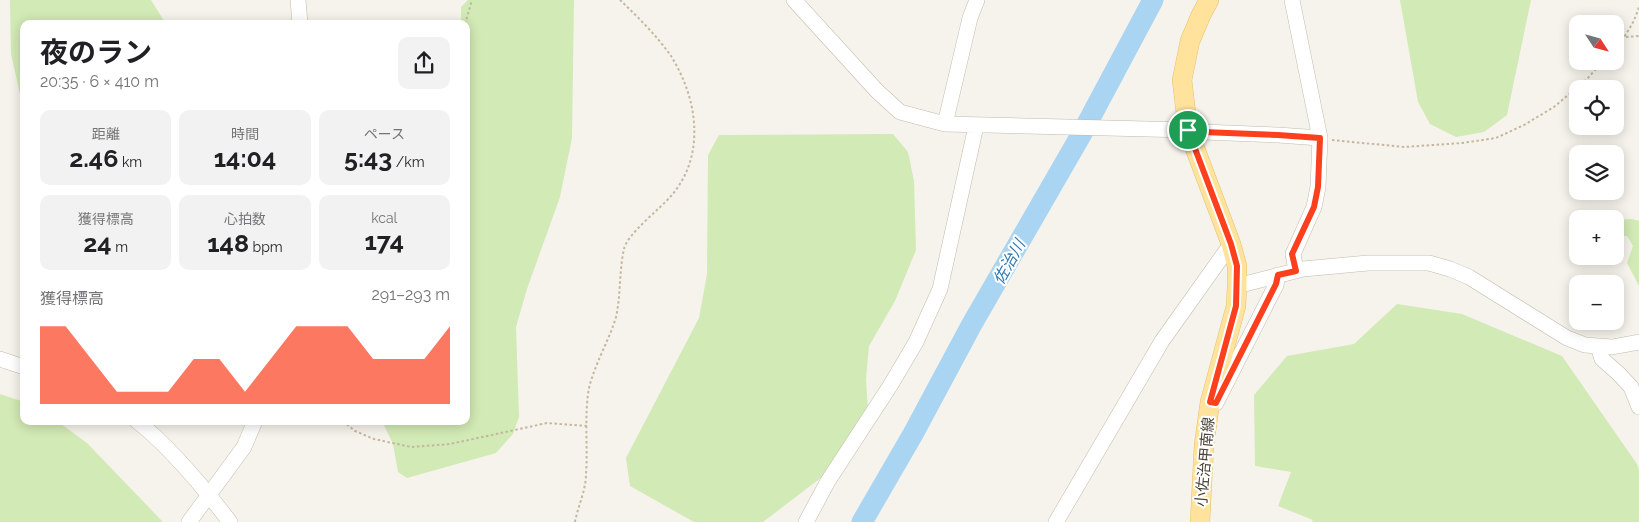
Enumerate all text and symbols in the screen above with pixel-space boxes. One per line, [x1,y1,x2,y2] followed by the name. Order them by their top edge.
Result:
[1569,15,1624,70] north arrow
[1569,15,1624,330] map controls
[40,36,152,69] text: 夜のラン
[398,37,450,89] button: share
[40,72,159,91] text: 20:35 · 6 × 410 m
[1569,80,1624,135] button: locate
[1167,109,1209,151] pin
[1174,116,1202,144] icon: arrive
[92,126,120,142] text: 距離
[231,126,259,142] text: 時間
[364,126,405,142] text: ペース
[69,143,118,173] text: 2.46
[214,143,276,173] text: 14:04
[344,143,392,173] text: 5:43
[1569,145,1624,200] button: layers
[118,154,142,170] text: km
[392,154,425,170] text: /km
[371,210,397,226] text: kcal
[1569,210,1624,265] button: +
[78,211,134,227] text: 獲得標高
[224,211,266,227] text: 心拍数
[364,226,404,256] text: 174
[83,228,112,258] text: 24
[207,228,249,258] text: 148
[989,235,1030,288] water label: 佐治川
[112,239,128,255] text: m
[249,239,283,255] text: bpm
[1569,275,1624,330] button: −
[372,285,450,304] text: 291–293 m
[40,289,104,308] text: 獲得標高
[1192,416,1218,508] street label: 小佐治甲南線

